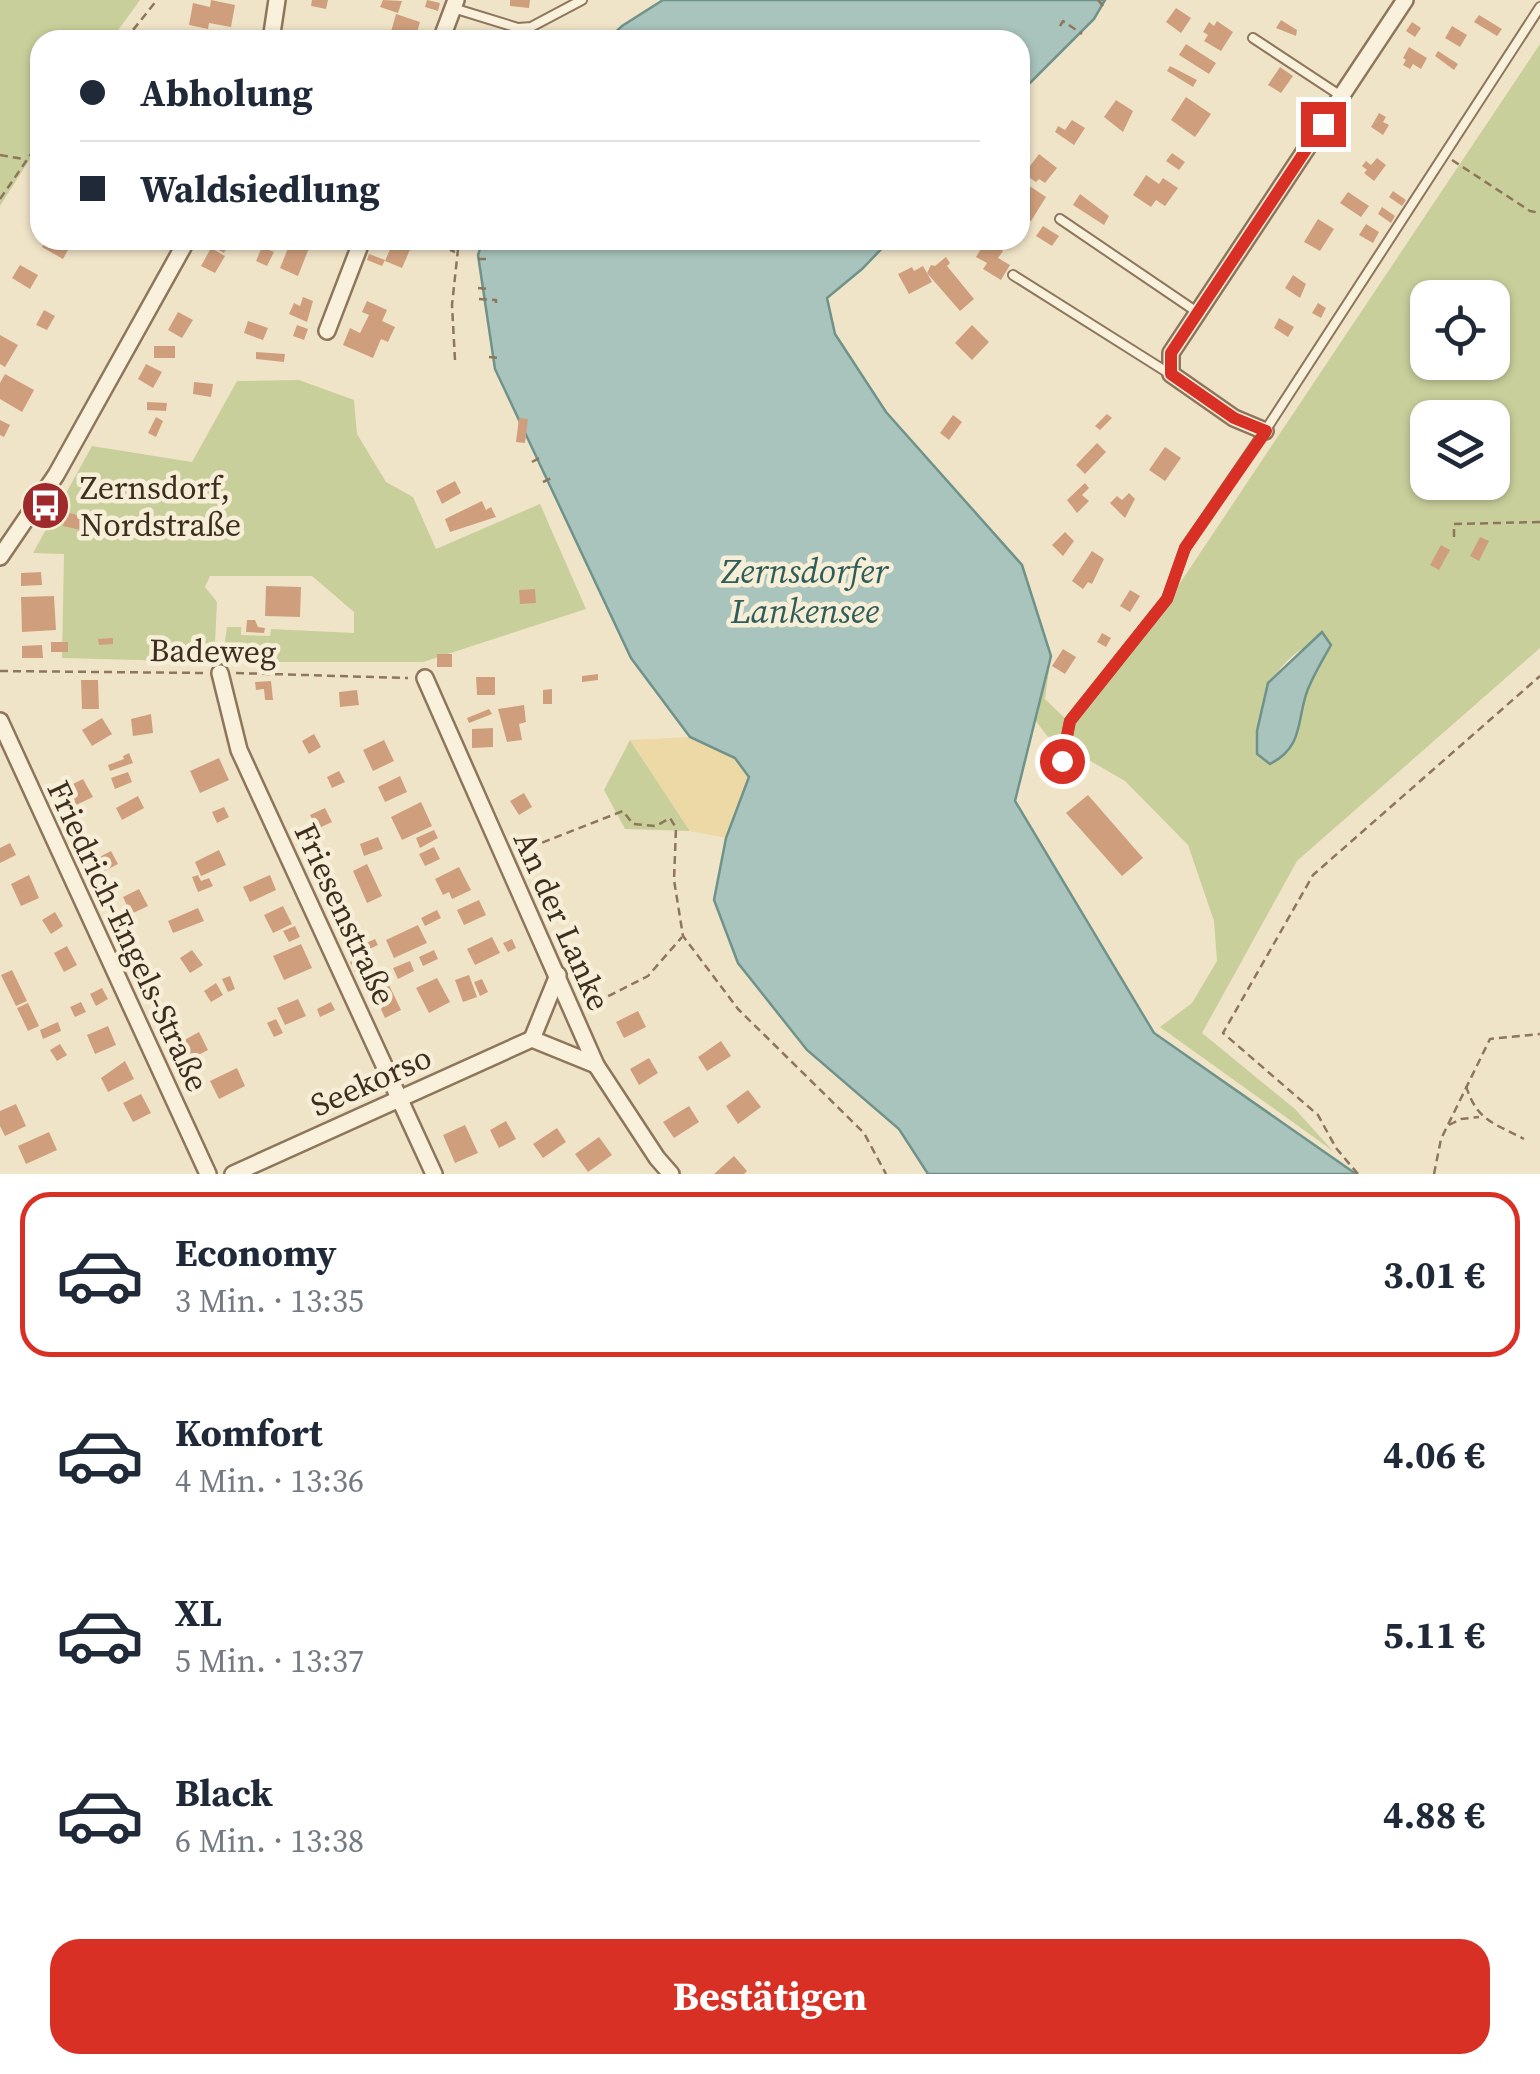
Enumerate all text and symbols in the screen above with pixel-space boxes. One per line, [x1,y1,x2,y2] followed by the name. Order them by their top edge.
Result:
[140,67,313,119] text: Abholung
[1301,102,1346,147] route end
[140,163,380,215] text: Waldsiedlung
[1410,280,1510,500] map controls
[1410,280,1510,380] button: locate
[1410,400,1510,500] button: layers
[80,466,241,547] place label: Zernsdorf, Nordstraße
[19,480,71,532] bus stop icon: Zernsdorf, Nordstraße
[721,547,889,635] water label: Zernsdorfer Lankensee
[149,628,277,674] street label: Badeweg
[1040,739,1085,784] route start
[37,773,219,1099] street label: Friedrich-Engels-Straße
[284,816,406,1012] street label: Friesenstraße
[503,825,621,1017] street label: An der Lanke
[304,1035,438,1127] street label: Seekorso
[175,1227,337,1279] text: Economy
[55,1230,145,1320] icon: car
[1383,1249,1485,1301] text: 3.01 €
[175,1279,364,1323] text: 3 Min. · 13:35
[175,1407,323,1459] text: Komfort
[55,1410,145,1500] icon: car
[1383,1429,1485,1481] text: 4.06 €
[175,1459,364,1503] text: 4 Min. · 13:36
[175,1587,222,1639] text: XL
[55,1590,145,1680] icon: car
[1383,1609,1485,1661] text: 5.11 €
[175,1639,364,1683] text: 5 Min. · 13:37
[175,1767,273,1819] text: Black
[55,1770,145,1860] icon: car
[1383,1789,1485,1841] text: 4.88 €
[175,1819,364,1863] text: 6 Min. · 13:38
[50,1939,1490,2054] button: Bestätigen

